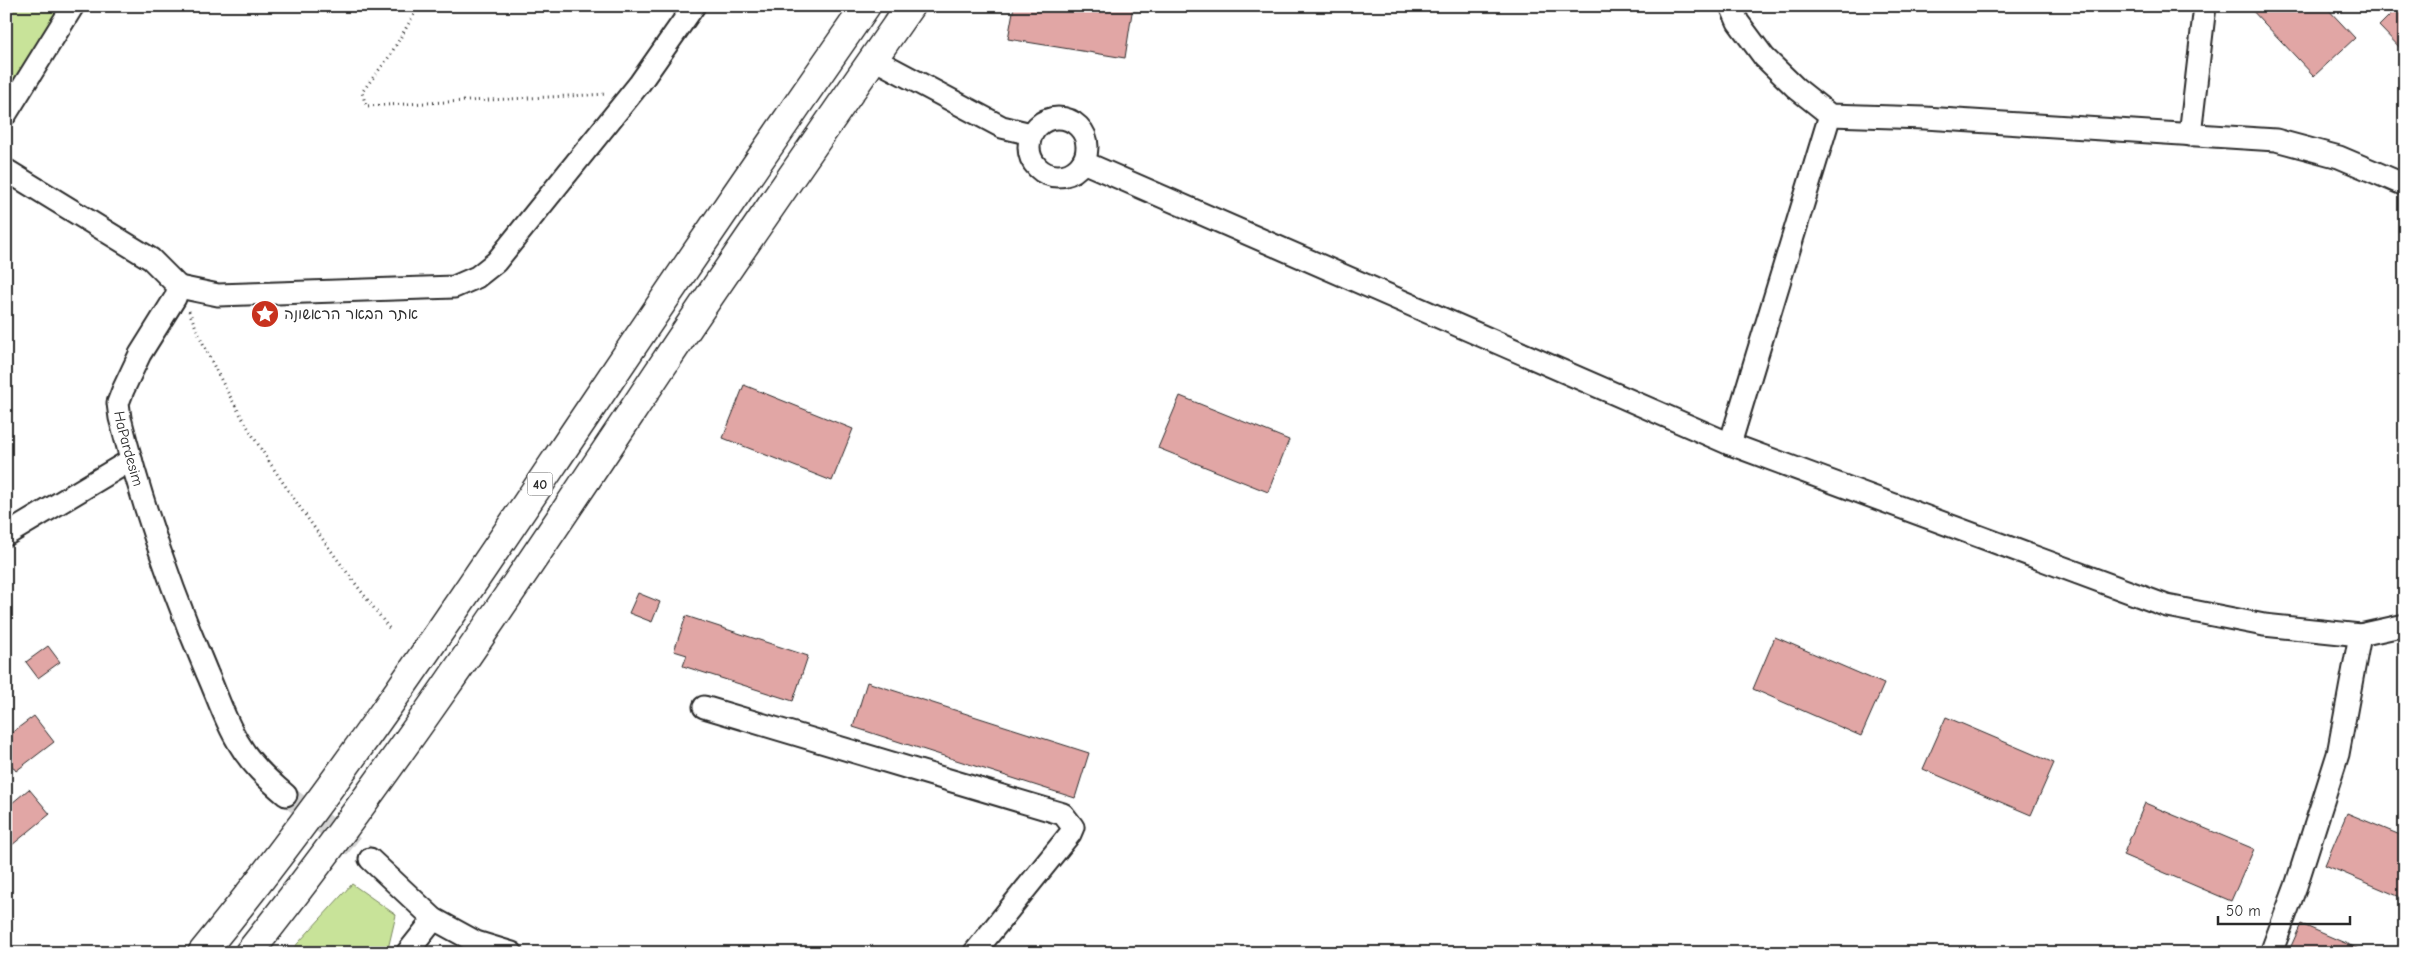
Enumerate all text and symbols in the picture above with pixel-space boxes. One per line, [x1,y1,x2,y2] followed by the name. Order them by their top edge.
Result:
[250,299,280,329] place icon: אתר הבאר הראשונה
[284,305,418,323] place label: אתר הבאר הראשונה
[110,410,147,488] street label: HaPardesim
[528,472,552,496] road number: 40
[2218,894,2351,926] scale bar
[2226,902,2261,920] text: 50 m

